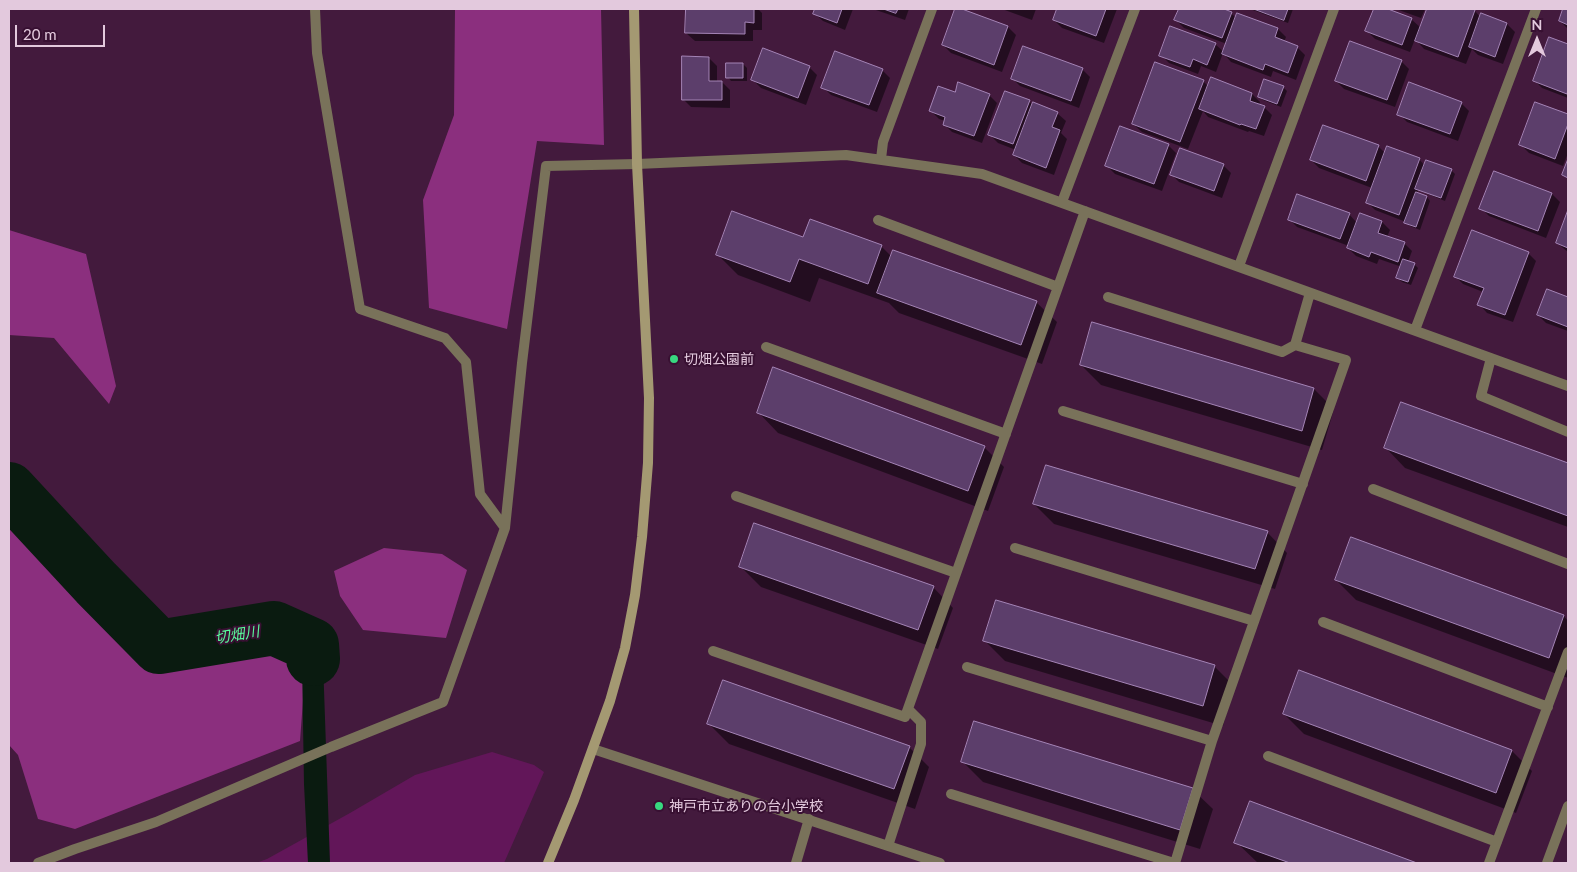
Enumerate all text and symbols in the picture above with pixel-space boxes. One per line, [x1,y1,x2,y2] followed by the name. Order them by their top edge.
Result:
[18,15,108,47] scale bar
[1512,15,1562,65] north arrow
[1532,16,1542,33] text: N
[23,25,57,43] text: 20 m
[684,351,754,367] place label: 切畑公園前
[668,353,680,365] marker: 切畑公園前
[213,623,261,647] water label: 切畑川
[669,798,823,814] place label: 神戸市立ありの台小学校
[653,800,665,812] marker: 神戸市立ありの台小学校

